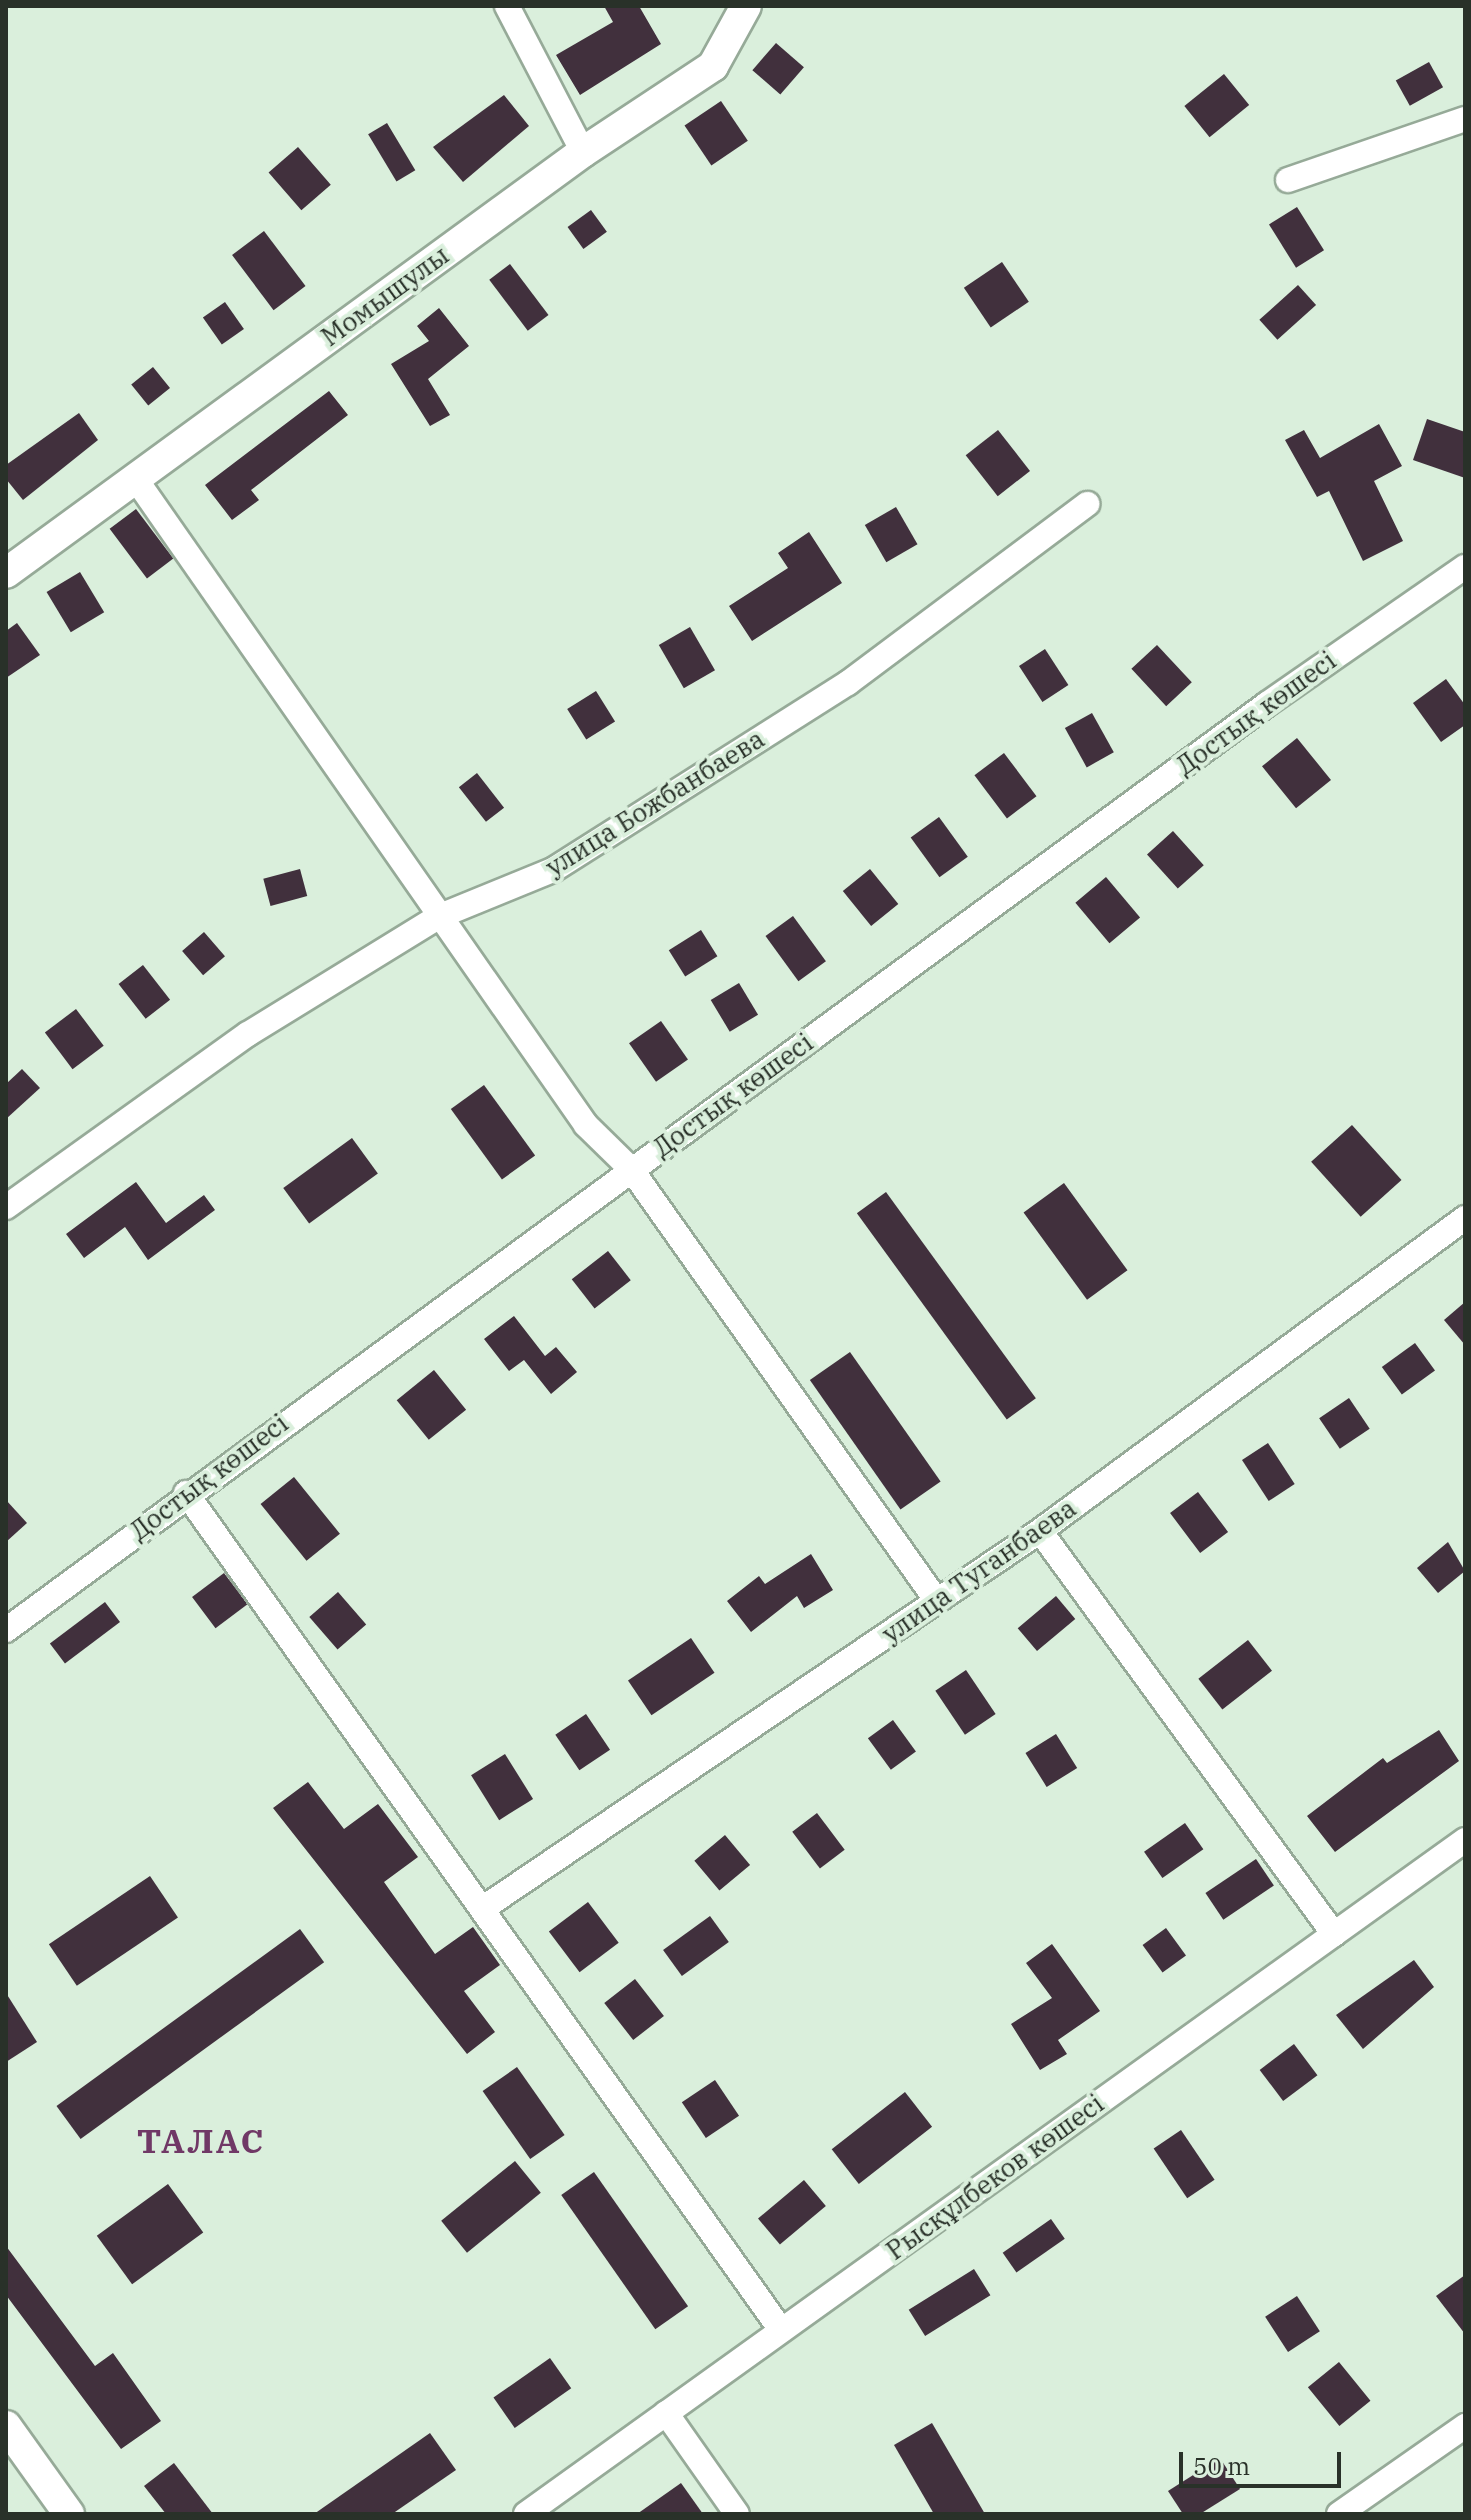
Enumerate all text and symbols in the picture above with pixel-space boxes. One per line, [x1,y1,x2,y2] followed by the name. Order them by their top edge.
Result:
[315,239,455,353] street label: Момышулы
[1170,645,1342,781] street label: Достық көшесі
[540,723,770,883] street label: улица Божбанбаева
[647,1027,819,1163] street label: Достық көшесі
[124,1407,294,1547] street label: Достық көшесі
[876,1492,1082,1650] street label: улица Туганбаева
[880,2088,1110,2266] street label: Рысқұлбеков көшесі
[137,2121,265,2161] district label: ТАЛАС
[1183,2436,1345,2486] scale bar
[1193,2450,1250,2482] text: 50 m

